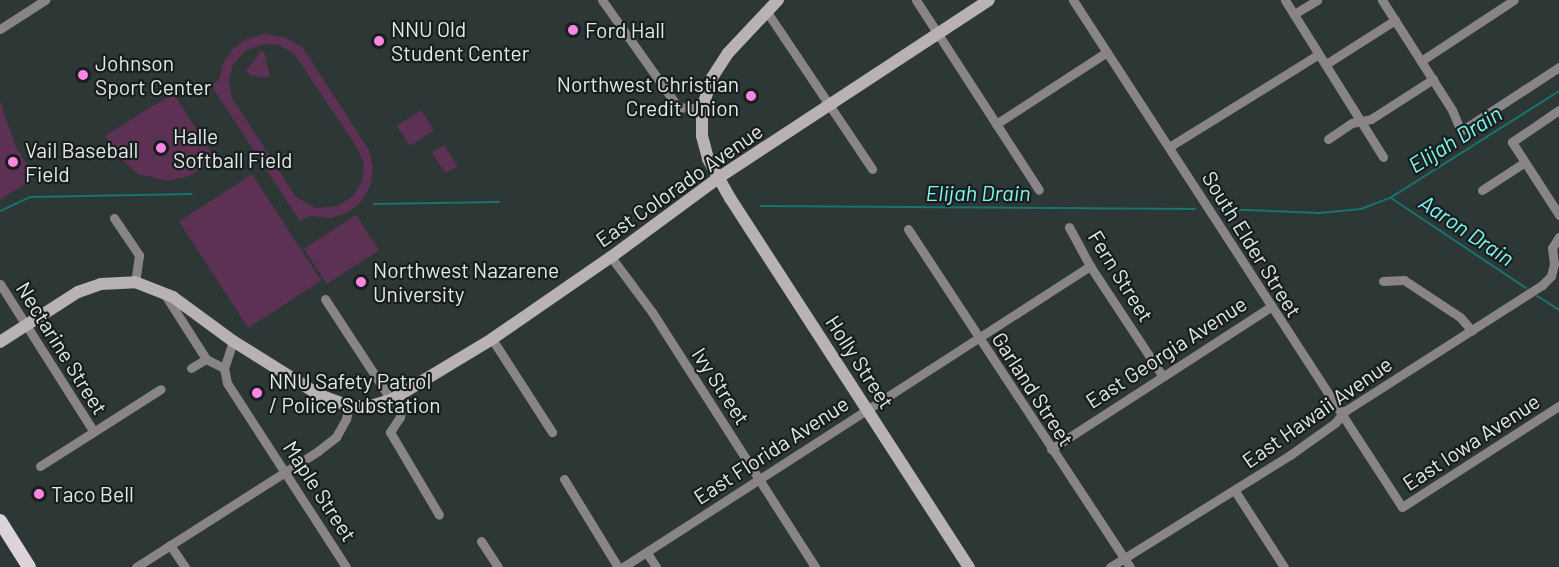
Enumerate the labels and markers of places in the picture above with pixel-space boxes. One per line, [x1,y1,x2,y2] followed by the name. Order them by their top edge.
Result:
[391,16,529,66] place label: NNU Old Student Center
[585,17,665,43] place label: Ford Hall
[566,23,580,37] marker: Ford Hall
[372,34,386,48] marker: NNU Old Student Center
[95,50,211,100] place label: Johnson Sport Center
[76,68,90,82] marker: Johnson Sport Center
[557,71,739,121] place label: Northwest Christian Credit Union
[744,89,758,103] marker: Northwest Christian Credit Union
[173,123,293,173] place label: Halle Softball Field
[25,137,138,187] place label: Vail Baseball Field
[154,141,168,155] marker: Halle Softball Field
[6,155,20,169] marker: Vail Baseball Field
[373,257,559,307] place label: Northwest Nazarene University
[354,275,368,289] marker: Northwest Nazarene University
[269,368,441,418] place label: NNU Safety Patrol / Police Substation
[250,386,264,400] marker: NNU Safety Patrol / Police Substation
[51,481,134,507] place label: Taco Bell
[32,487,46,501] marker: Taco Bell

